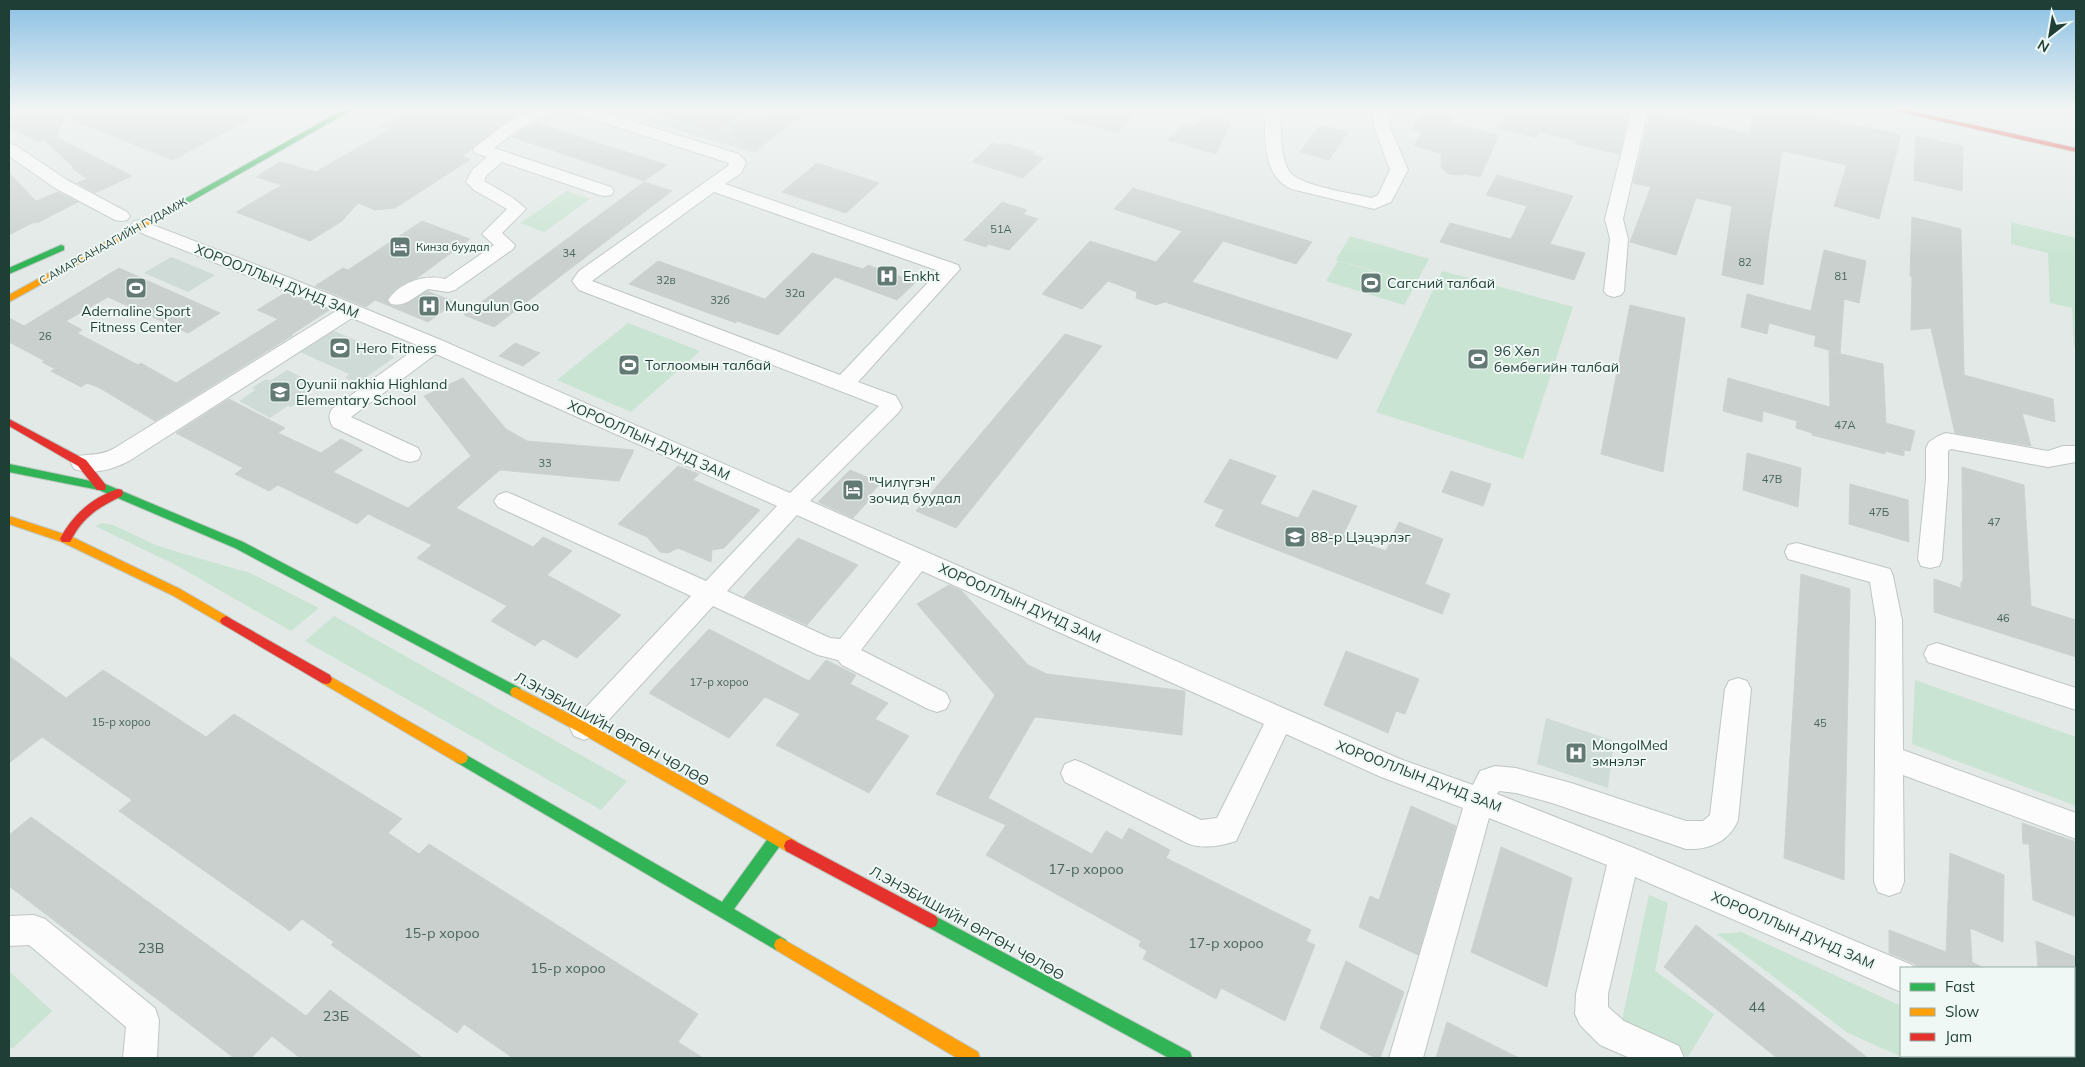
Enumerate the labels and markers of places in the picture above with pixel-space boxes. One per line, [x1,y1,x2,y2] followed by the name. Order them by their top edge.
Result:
[388,235,412,259] hotel icon: Кинза буудал
[416,240,489,254] place label: Кинза буудал
[875,264,899,288] hospital icon: Enkht
[903,267,940,285] place label: Enkht
[1359,271,1383,295] sports icon: Сагсний талбай
[1387,274,1495,292] place label: Сагсний талбай
[124,276,148,300] sports icon: Adernaline Sport Fitness Center
[417,294,441,318] hospital icon: Mungulun Goo
[445,297,539,315] place label: Mungulun Goo
[81,302,191,336] place label: Adernaline Sport Fitness Center
[328,336,352,360] sports icon: Hero Fitness
[356,339,437,357] place label: Hero Fitness
[1494,342,1619,376] place label: 96 Хөл бөмбөгийн талбай
[1466,347,1490,371] sports icon: 96 Хөл бөмбөгийн талбай
[617,353,641,377] sports icon: Тоглоомын талбай
[645,356,771,374] place label: Тоглоомын талбай
[296,375,447,409] place label: Oyunii nakhia Highland Elementary School
[268,380,292,404] school or university icon: Oyunii nakhia Highland Elementary School
[869,473,961,507] place label: "Чилүгэн" зочид буудал
[841,478,865,502] hotel icon: "Чилүгэн" зочид буудал
[1283,525,1307,549] school or university icon: 88-р Цэцэрлэг
[1311,528,1411,546] place label: 88-р Цэцэрлэг
[1592,736,1668,770] place label: MongolMed эмнэлэг
[1564,741,1588,765] hospital icon: MongolMed эмнэлэг

